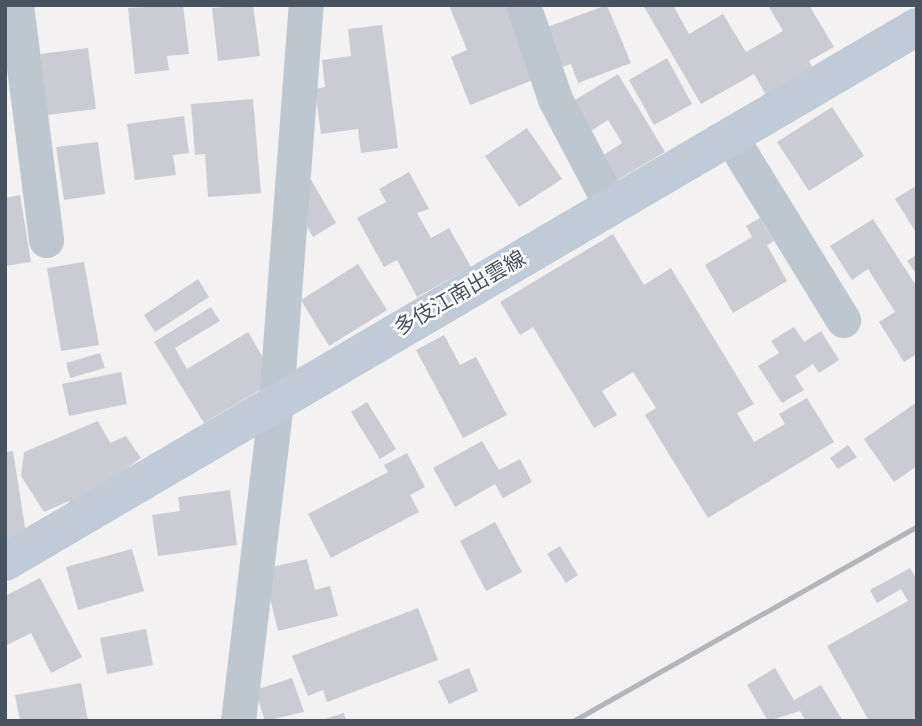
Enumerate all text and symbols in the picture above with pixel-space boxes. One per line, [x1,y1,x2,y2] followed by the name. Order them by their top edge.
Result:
[390,245,530,341] street label: 多伎江南出雲線

